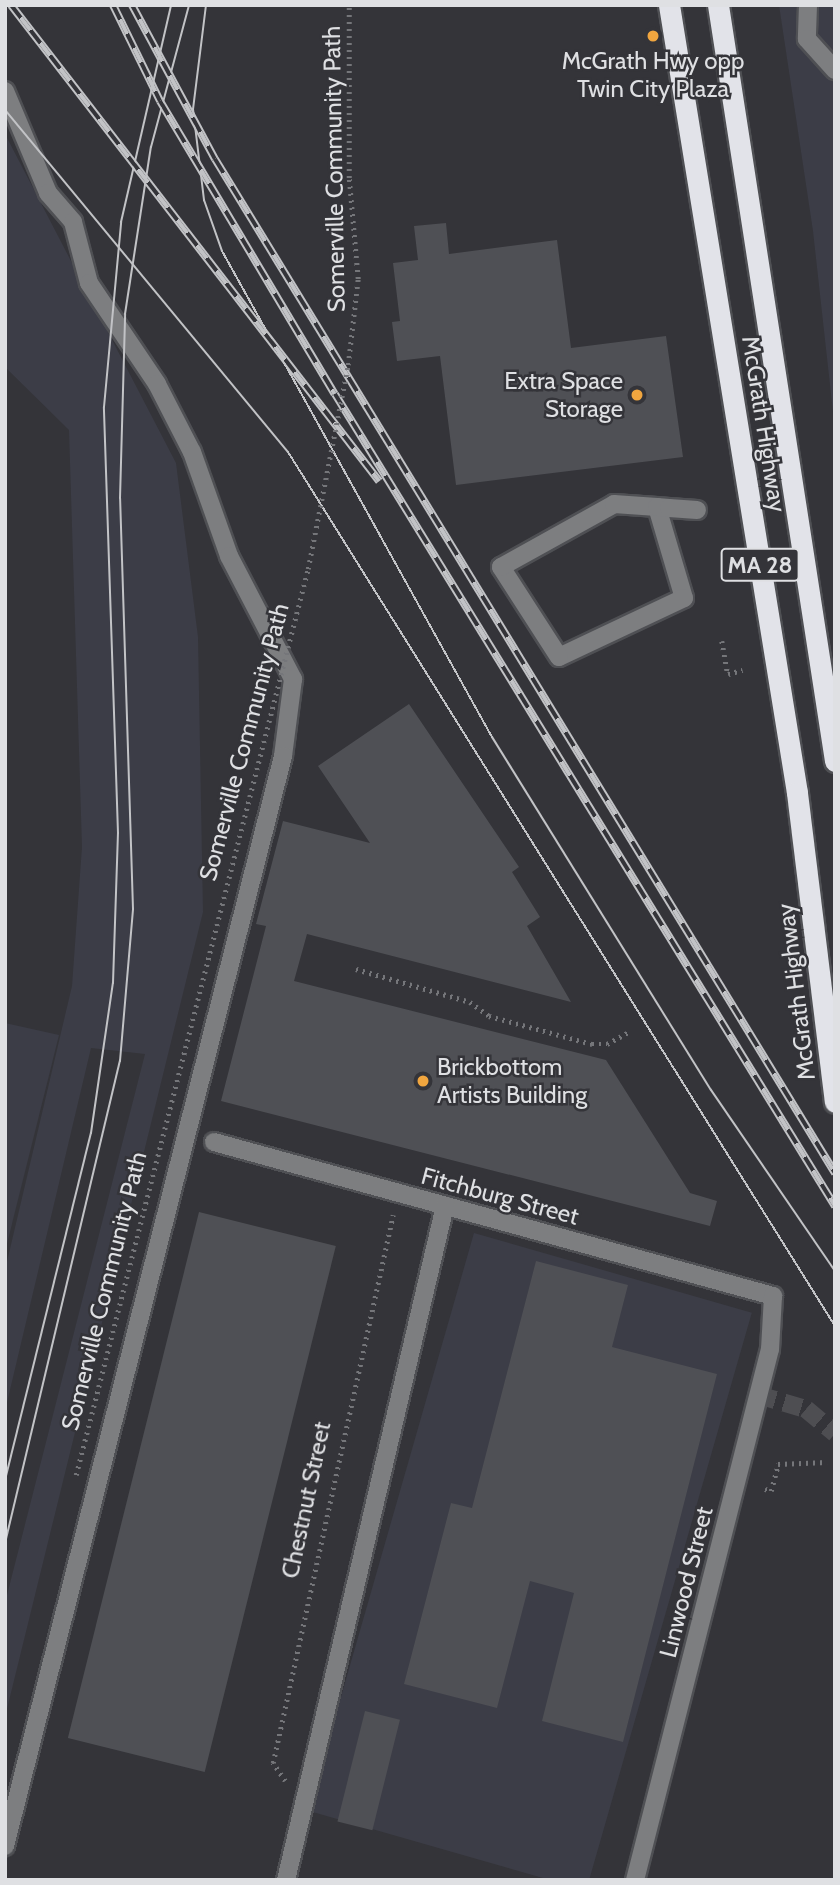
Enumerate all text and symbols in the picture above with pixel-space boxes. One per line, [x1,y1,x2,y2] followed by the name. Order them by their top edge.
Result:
[317,26,351,312] street label: Somerville Community Path
[645,28,661,44] marker: McGrath Hwy opp Twin City Plaza
[562,47,744,103] place label: McGrath Hwy opp Twin City Plaza
[736,334,792,514] street label: McGrath Highway
[504,367,623,423] place label: Extra Space Storage
[629,387,645,403] marker: Extra Space Storage
[720,545,800,584] road number: MA 28
[193,600,295,884] street label: Somerville Community Path
[771,902,821,1082] street label: McGrath Highway
[437,1053,587,1109] place label: Brickbottom Artists Building
[415,1073,431,1089] marker: Brickbottom Artists Building
[55,1149,153,1433] street label: Somerville Community Path
[418,1161,582,1231] street label: Fitchburg Street
[275,1419,337,1581] street label: Chestnut Street
[653,1504,719,1660] street label: Linwood Street

